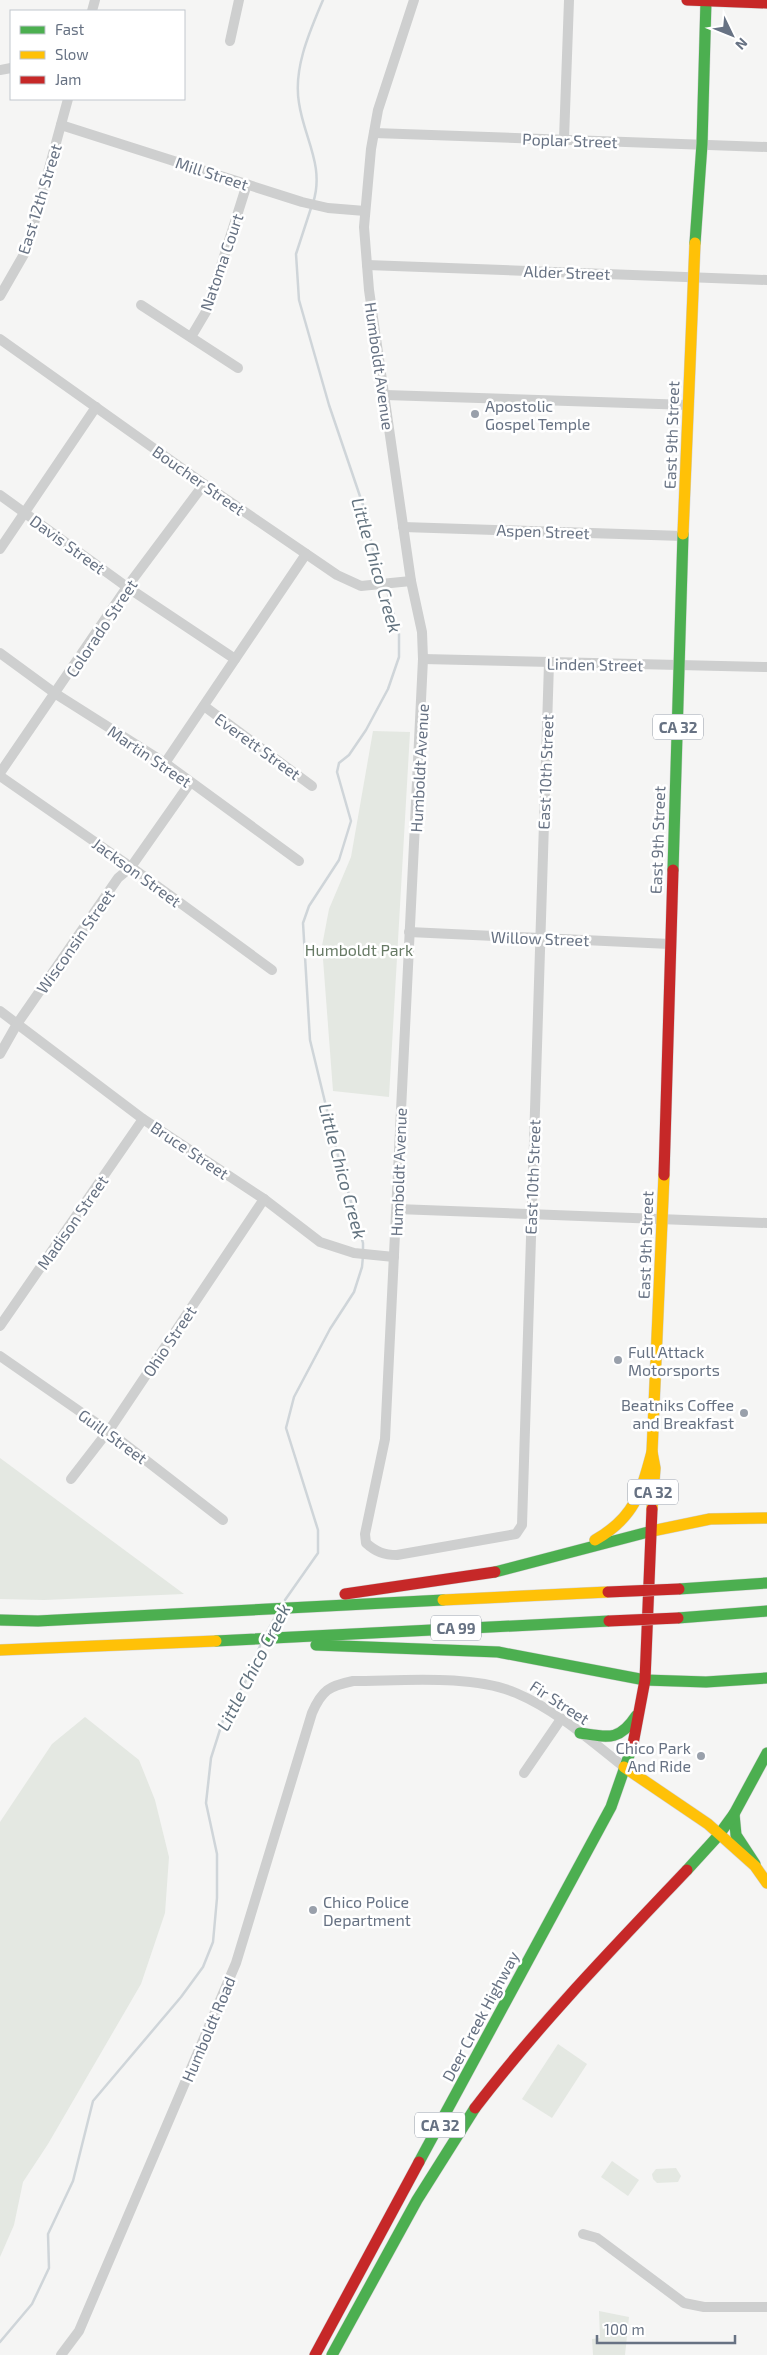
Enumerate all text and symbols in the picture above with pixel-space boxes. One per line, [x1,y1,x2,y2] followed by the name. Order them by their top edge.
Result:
[10,10,185,100] legend
[707,10,757,60] north arrow
[55,20,85,38] text: Fast
[732,35,752,54] text: N
[55,45,89,63] text: Slow
[55,70,81,88] text: Jam
[522,129,618,151] street label: Poplar Street
[13,142,65,256] street label: East 12th Street
[173,152,251,194] street label: Mill Street
[196,211,246,313] street label: Natoma Court
[523,261,611,283] street label: Alder Street
[362,301,398,431] street label: Humboldt Avenue
[660,381,682,489] street label: East 9th Street
[485,396,590,433] place label: Apostolic Gospel Temple
[469,408,481,420] marker: Apostolic Gospel Temple
[149,441,249,519] street label: Boucher Street
[347,495,407,635] water label: Little Chico Creek
[27,510,109,578] street label: Davis Street
[496,520,590,542] street label: Aspen Street
[61,576,141,680] street label: Colorado Street
[547,654,643,674] street label: Linden Street
[406,703,432,833] street label: Humboldt Avenue
[212,709,304,783] street label: Everett Street
[533,714,557,830] street label: East 10th Street
[653,714,703,740] road number: CA 32
[105,721,195,791] street label: Martin Street
[646,786,668,894] street label: East 9th Street
[89,834,185,910] street label: Jackson Street
[32,885,118,997] street label: Wisconsin Street
[490,927,590,949] street label: Willow Street
[305,940,413,959] park label: Humboldt Park
[314,1101,372,1241] water label: Little Chico Creek
[386,1107,410,1237] street label: Humboldt Avenue
[147,1117,233,1183] street label: Bruce Street
[520,1119,544,1235] street label: East 10th Street
[33,1171,111,1273] street label: Madison Street
[634,1191,656,1299] street label: East 9th Street
[138,1302,200,1380] street label: Ohio Street
[628,1342,720,1379] place label: Full Attack Motorsports
[612,1354,624,1366] marker: Full Attack Motorsports
[621,1395,734,1432] place label: Beatniks Coffee and Breakfast
[75,1405,151,1467] street label: Guill Street
[738,1407,750,1419] marker: Beatniks Coffee and Breakfast
[628,1480,678,1504] road number: CA 32
[211,1600,295,1734] water label: Little Chico Creek
[431,1616,481,1640] road number: CA 99
[527,1676,593,1728] street label: Fir Street
[616,1738,691,1775] place label: Chico Park And Ride
[695,1750,707,1762] marker: Chico Park And Ride
[323,1892,411,1929] place label: Chico Police Department
[307,1904,319,1916] marker: Chico Police Department
[438,1947,523,2084] street label: Deer Creek Highway
[177,1974,239,2084] street label: Humboldt Road
[415,2112,465,2138] road number: CA 32
[597,2312,734,2344] scale bar
[604,2320,645,2338] text: 100 m

